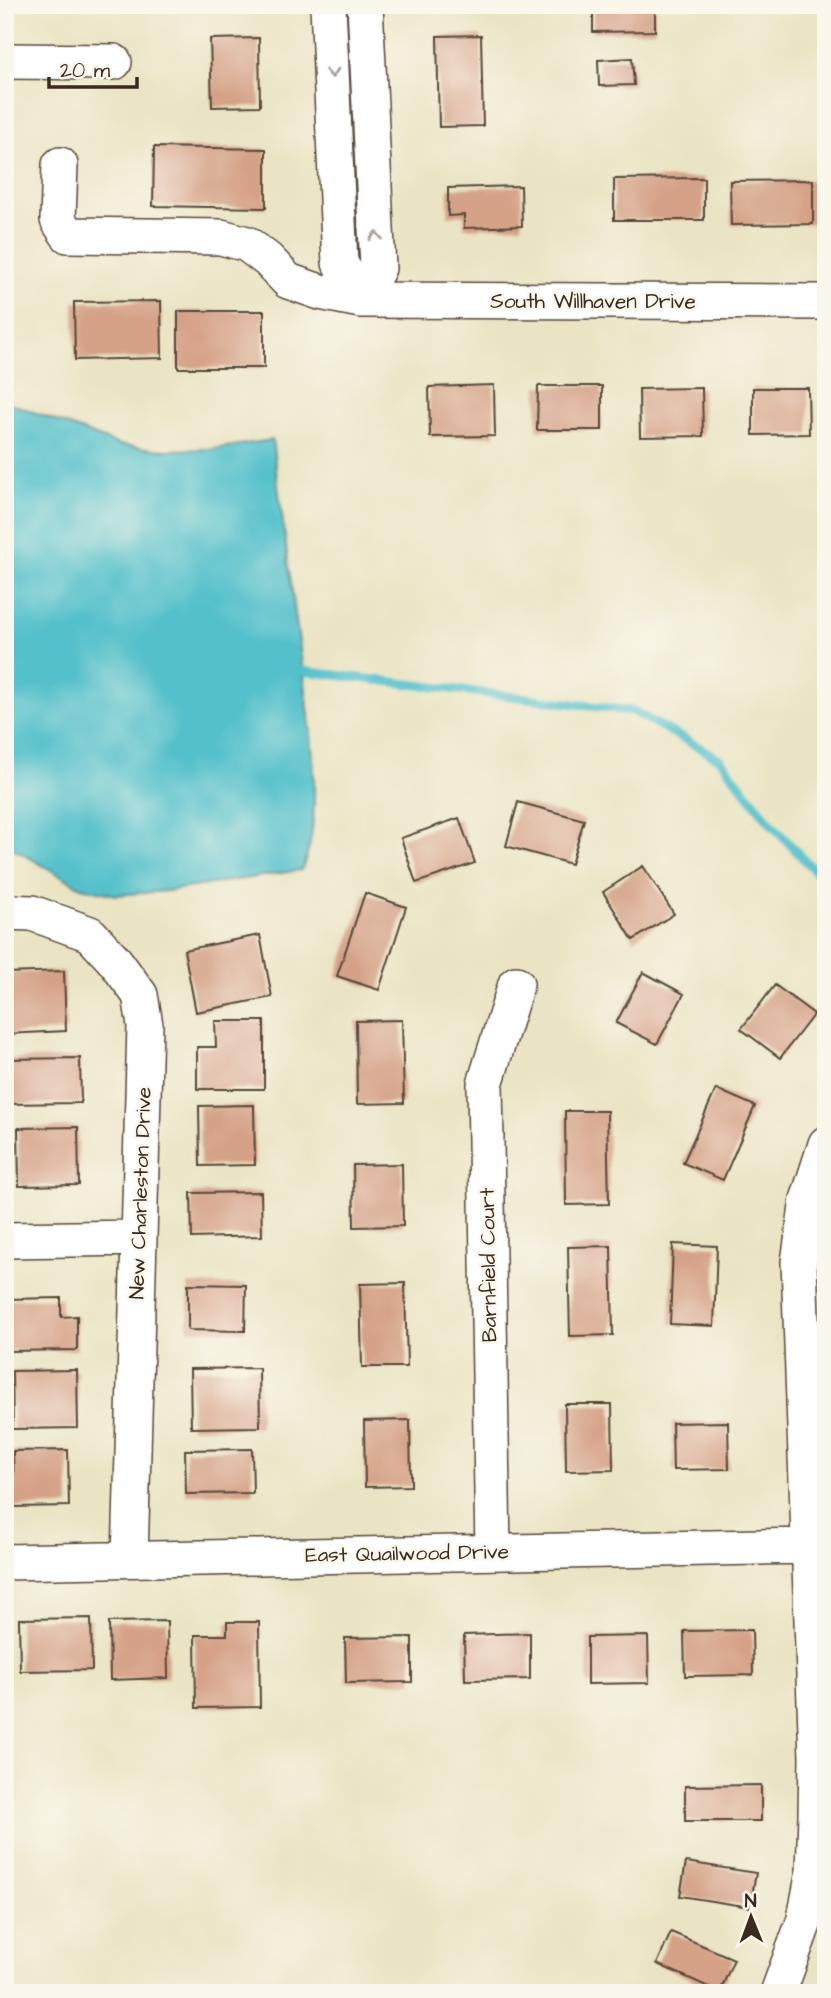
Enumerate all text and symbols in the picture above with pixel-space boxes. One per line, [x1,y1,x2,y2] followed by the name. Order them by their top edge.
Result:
[49,46,136,90] scale bar
[60,56,111,85] text: 20 m
[324,68,339,79] one-way arrow
[369,230,384,241] one-way arrow
[490,287,696,316] street label: South Willhaven Drive
[122,1086,159,1300] street label: New Charleston Drive
[473,1187,504,1343] street label: Barnfield Court
[305,1537,509,1570] street label: East Quailwood Drive
[716,1882,786,1952] north arrow
[745,1888,757,1915] text: N

